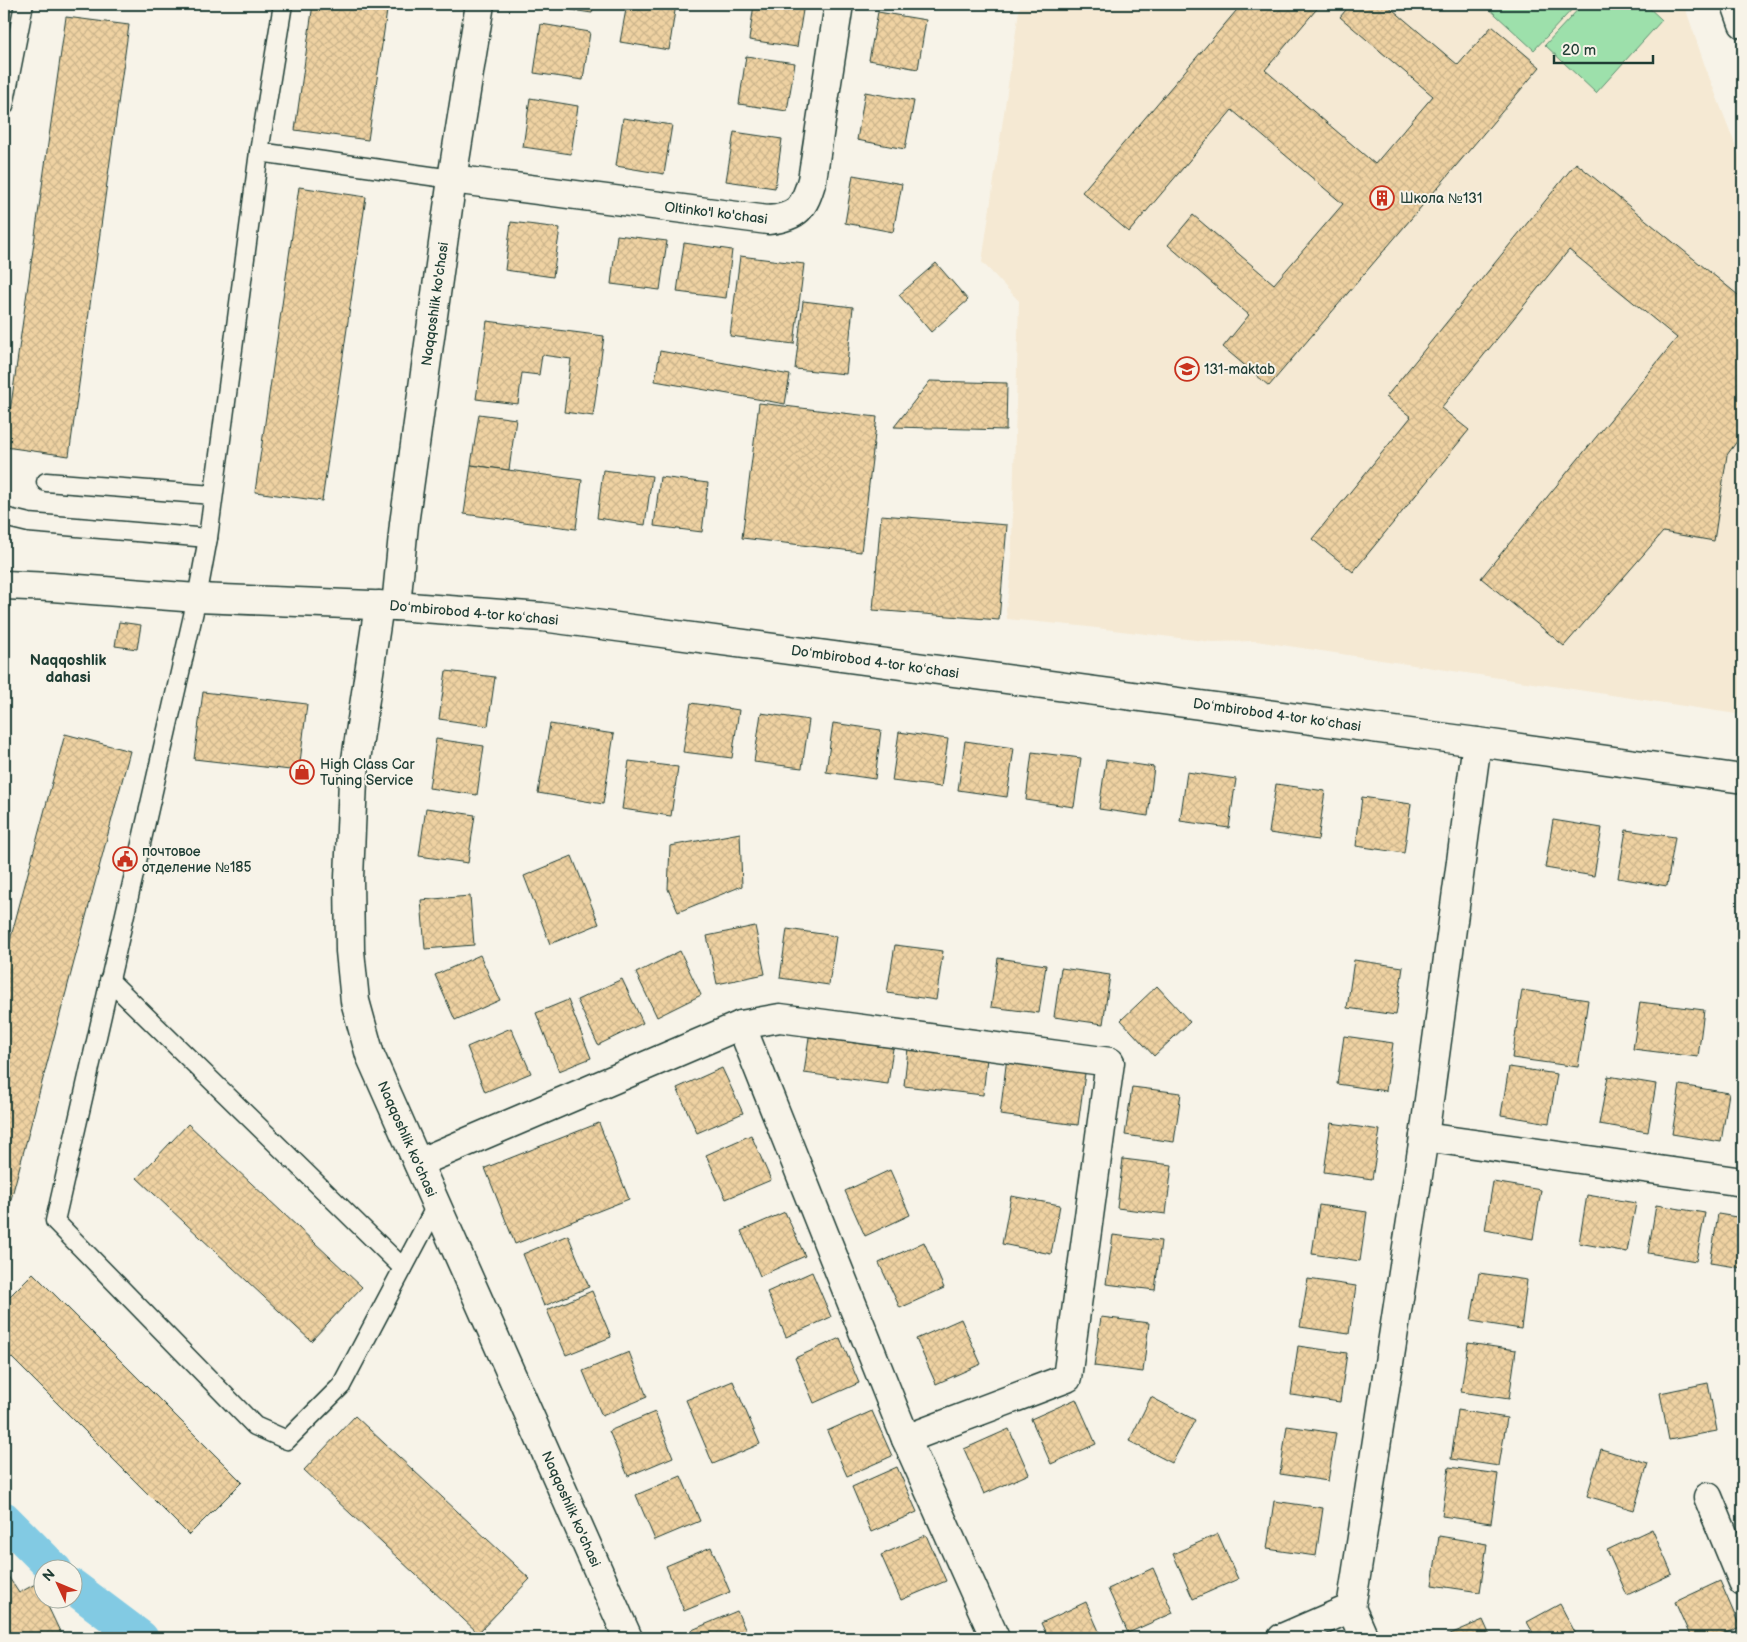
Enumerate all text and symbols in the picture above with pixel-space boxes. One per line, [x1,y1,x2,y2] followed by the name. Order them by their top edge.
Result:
[1554,32,1653,64] scale bar
[1562,41,1596,60] text: 20 m
[1369,185,1395,211] building icon: Школа №131
[1400,190,1482,207] place label: Школа №131
[663,198,769,228] street label: Oltinko'l ko'chasi
[418,241,452,367] street label: Naqqoshlik ko'chasi
[1174,356,1200,382] school or university icon: 131-maktab
[1204,361,1275,378] place label: 131-maktab
[389,597,559,629] street label: Doʻmbirobod 4-tor koʻchasi
[790,642,960,682] street label: Doʻmbirobod 4-tor koʻchasi
[30,651,106,687] district label: Naqqoshlik dahasi
[1192,695,1362,735] street label: Doʻmbirobod 4-tor koʻchasi
[320,756,416,789] place label: High Class Car Tuning Service
[289,759,315,785] shop icon: High Class Car Tuning Service
[142,843,252,876] place label: почтовое отделение №185
[112,846,138,872] public building icon: почтовое отделение №185
[374,1078,440,1200] street label: Naqqoshlik ko'chasi
[538,1448,604,1570] street label: Naqqoshlik ko'chasi
[32,1560,82,1610] north arrow
[39,1566,59,1585] text: N

